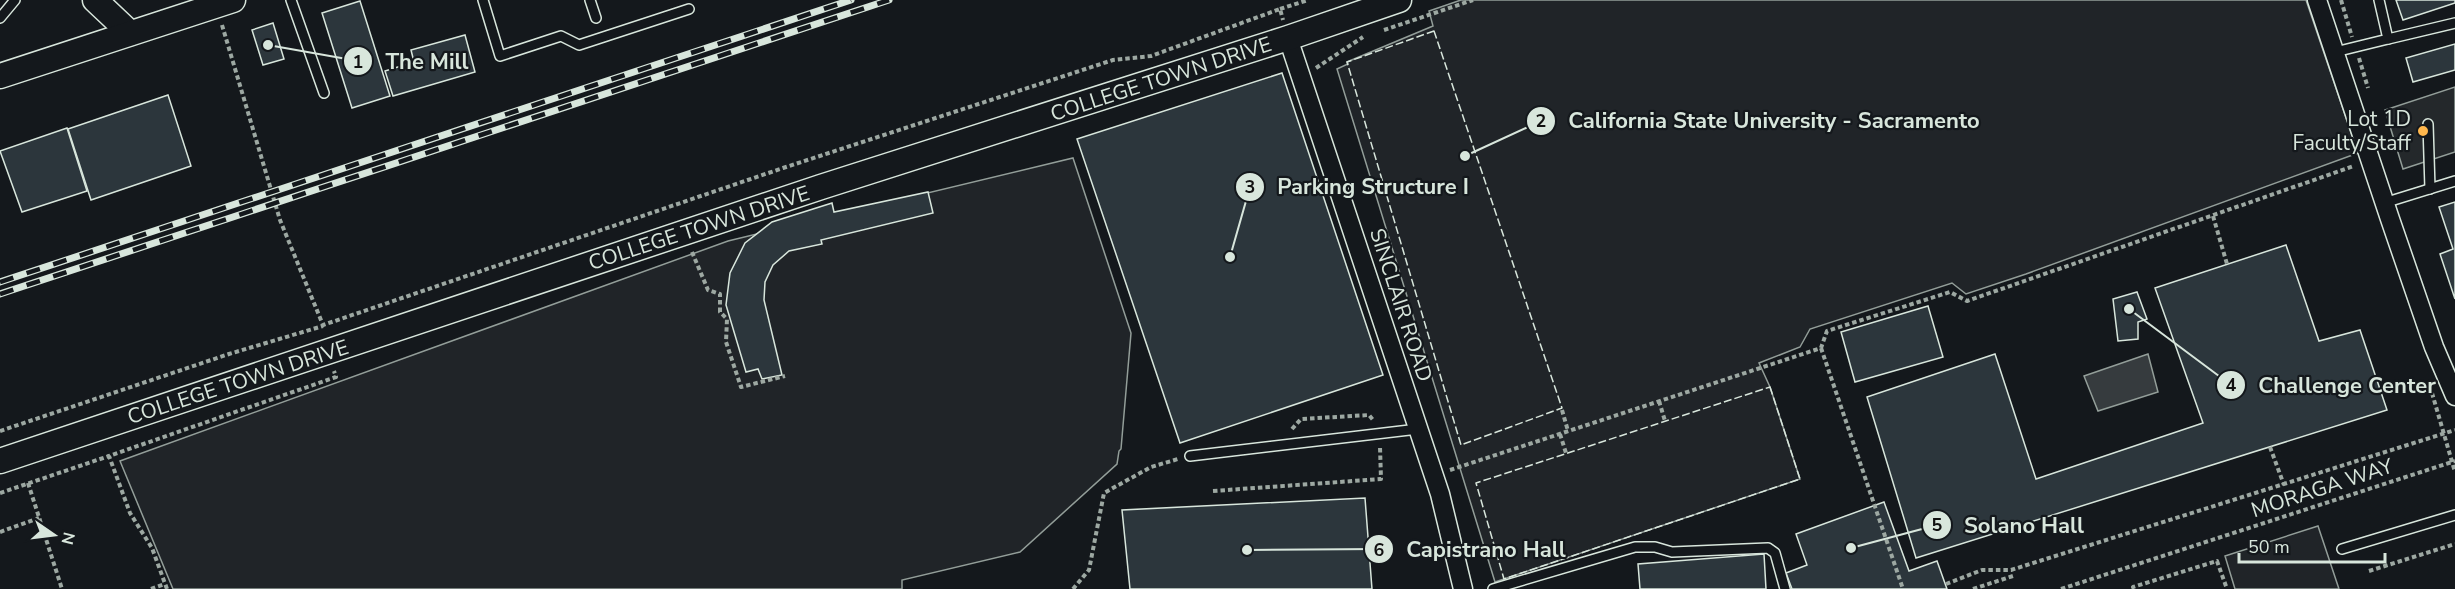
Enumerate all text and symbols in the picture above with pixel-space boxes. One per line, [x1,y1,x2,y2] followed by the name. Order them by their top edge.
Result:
[1047,30,1275,128] street label: COLLEGE TOWN DRIVE
[343,41,480,81] callout: The Mill
[385,47,469,77] text: The Mill
[353,50,363,74] text: 1
[1526,101,1991,141] callout: California State University - Sacramento
[2293,105,2412,157] place label: Lot 1D Faculty/Staff
[1568,106,1980,136] text: California State University - Sacramento
[1536,109,1546,133] text: 2
[2416,124,2430,138] marker: Lot 1D Faculty/Staff
[1235,167,1480,207] callout: Parking Structure I
[1277,172,1469,202] text: Parking Structure I
[1245,175,1255,199] text: 3
[585,179,813,277] street label: COLLEGE TOWN DRIVE
[1363,225,1439,385] street label: SINCLAIR ROAD
[124,333,352,431] street label: COLLEGE TOWN DRIVE
[2216,365,2448,405] callout: Challenge Center
[2258,371,2436,401] text: Challenge Center
[2226,373,2237,397] text: 4
[2248,452,2397,524] street label: MORAGA WAY
[24,505,84,565] north arrow
[1922,505,2096,545] callout: Solano Hall
[1964,511,2084,541] text: Solano Hall
[1932,513,1943,537] text: 5
[2239,526,2384,564] scale bar
[1364,529,1577,569] callout: Capistrano Hall
[55,530,80,547] text: N
[1406,535,1566,565] text: Capistrano Hall
[2248,535,2290,559] text: 50 m
[1374,538,1385,562] text: 6

